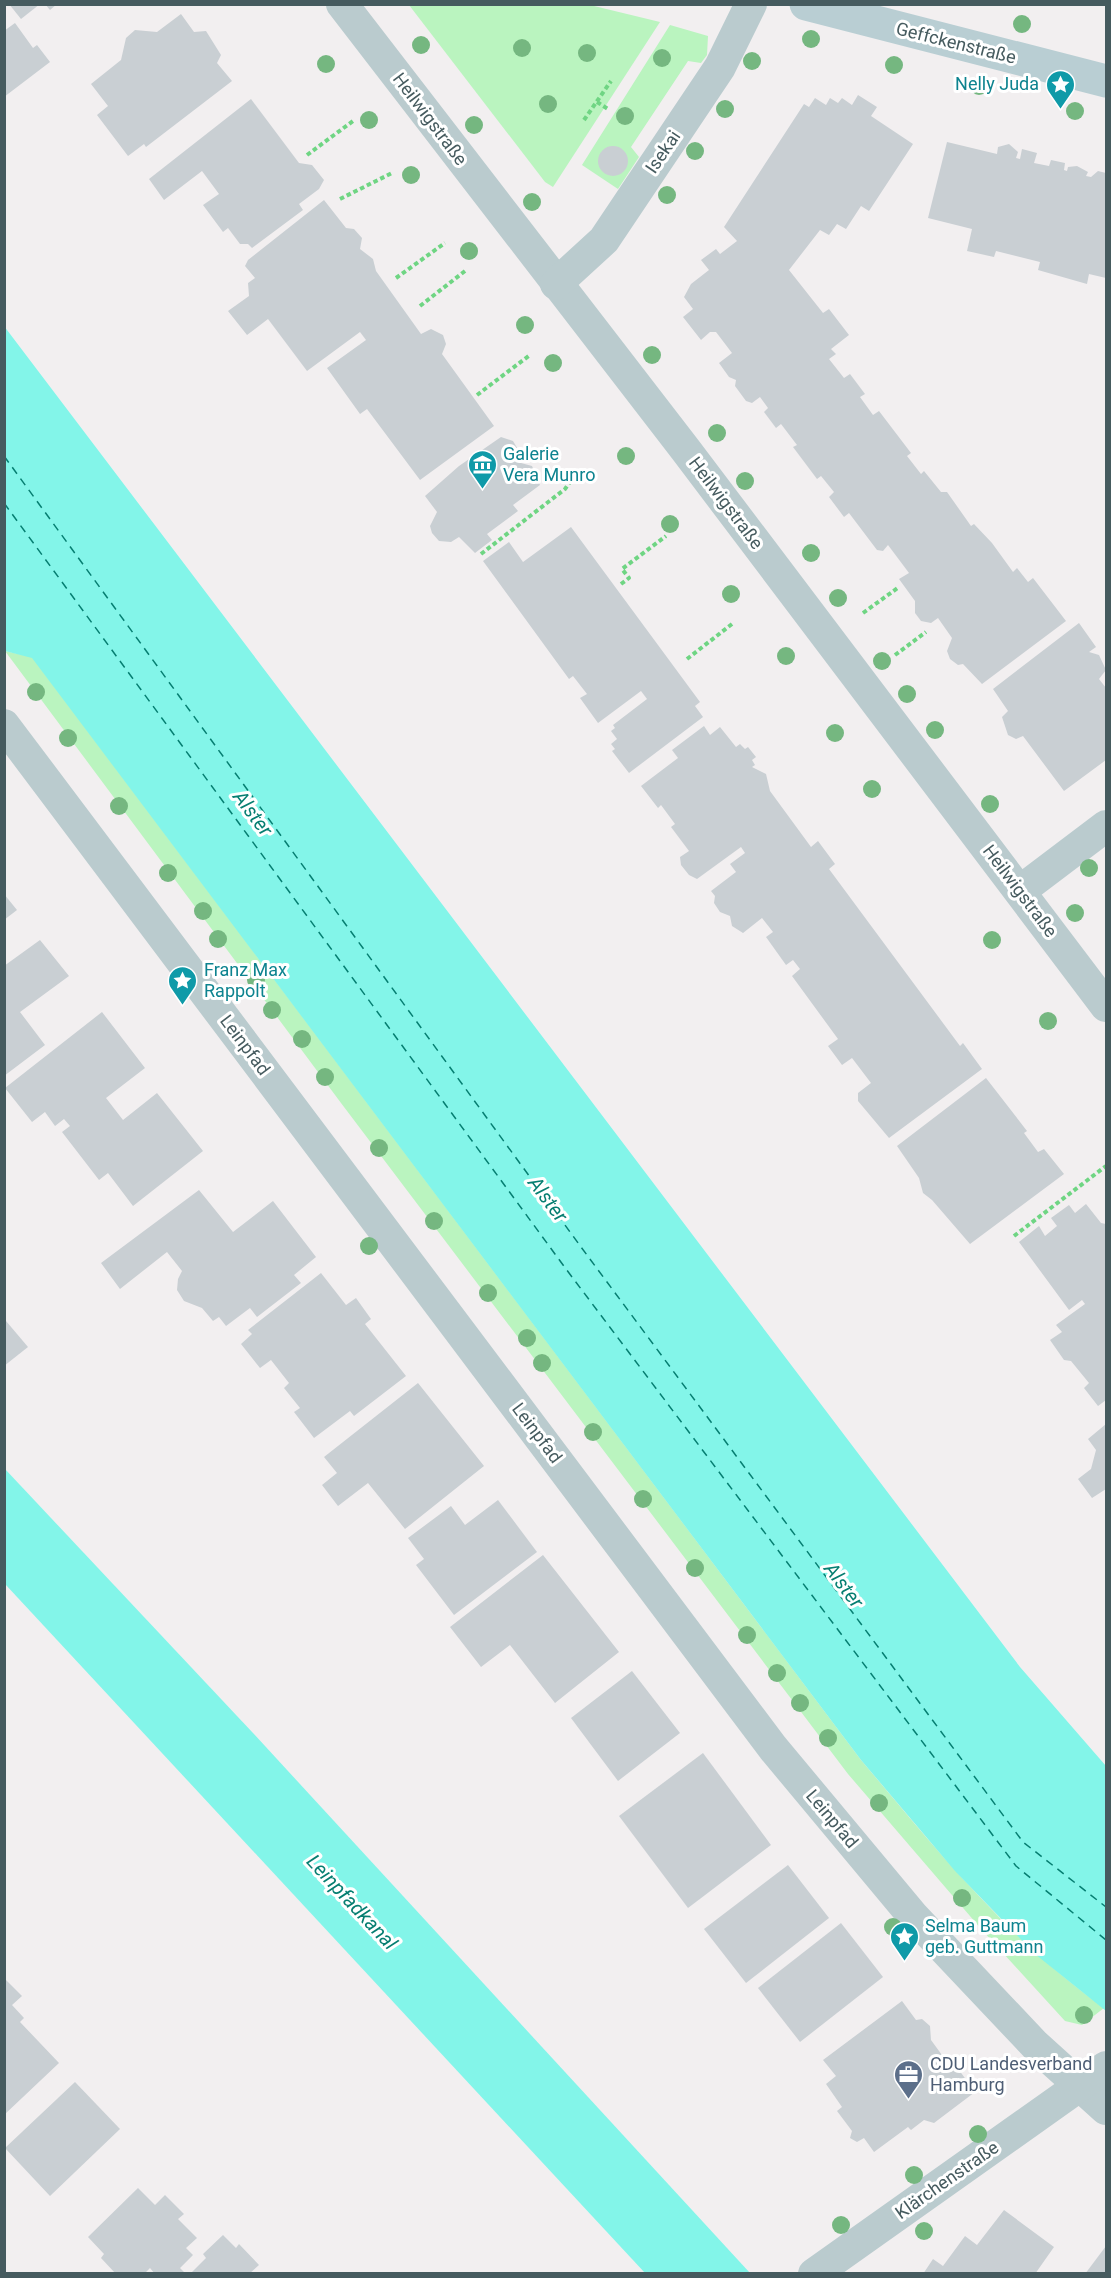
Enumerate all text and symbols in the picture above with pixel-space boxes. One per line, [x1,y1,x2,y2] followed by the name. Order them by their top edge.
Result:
[894,17,1018,68] street label: Geffckenstraße
[389,68,472,169] street label: Heilwigstraße
[1044,68,1076,110] place icon: Nelly Juda
[955,73,1039,94] place label: Nelly Juda
[641,126,684,177] street label: Isekai
[503,443,595,485] place label: Galerie Vera Munro
[466,448,498,490] museum icon: Galerie Vera Munro
[685,452,768,553] street label: Heilwigstraße
[228,785,279,842] water label: Alster
[979,840,1062,941] street label: Heilwigstraße
[204,959,287,1001] place label: Franz Max Rappolt
[167,964,199,1006] place icon: Franz Max Rappolt
[216,1010,275,1079] street label: Leinpfad
[523,1171,574,1228] water label: Alster
[508,1398,567,1467] street label: Leinpfad
[819,1557,870,1614] water label: Alster
[802,1785,863,1852] street label: Leinpfad
[302,1849,402,1955] water label: Leinpfadkanal
[925,1915,1043,1957] place label: Selma Baum geb. Guttmann
[888,1920,920,1962] place icon: Selma Baum geb. Guttmann
[930,2053,1092,2095] place label: CDU Landesverband Hamburg
[893,2058,925,2100] office icon: CDU Landesverband Hamburg
[891,2136,1002,2223] street label: Klärchenstraße

